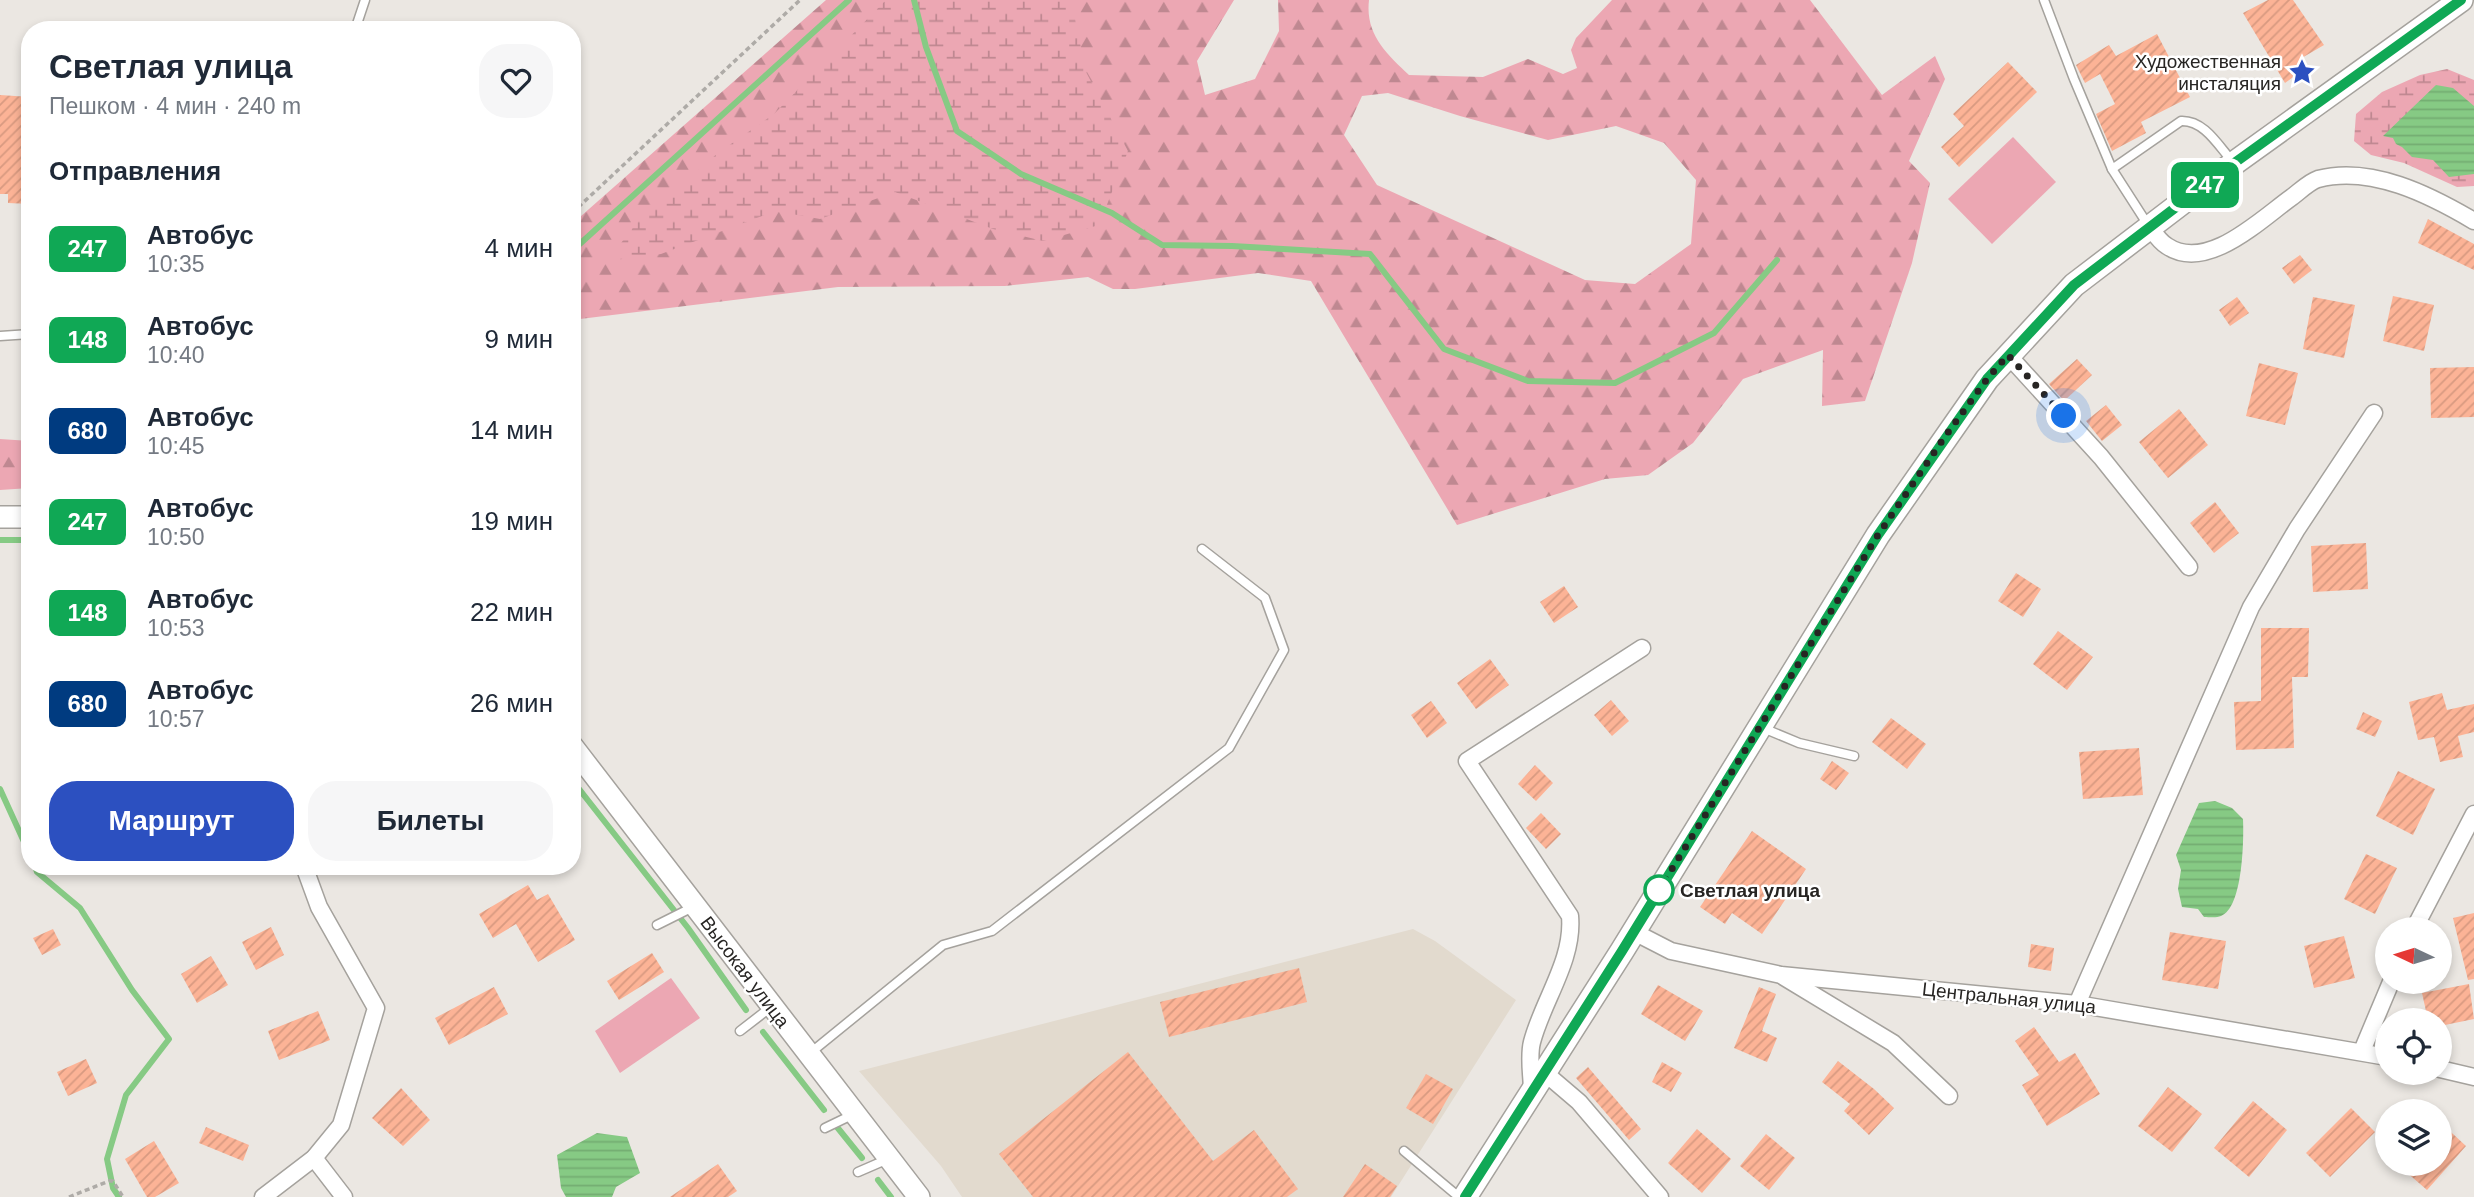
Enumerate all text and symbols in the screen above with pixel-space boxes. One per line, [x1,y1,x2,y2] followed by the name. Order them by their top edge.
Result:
[479,44,553,118] button: heart
[49,48,292,85] text: Светлая улица
[2135,51,2281,94] place label: Художественная инсталяция
[2287,57,2317,87] place icon: Художественная инсталяция
[49,93,301,119] text: Пешком · 4 мин · 240 m
[49,156,221,186] text: Отправления
[2165,162,2245,208] line badge: 247
[2185,171,2225,198] text: 247
[147,220,254,250] text: Автобус
[485,233,553,263] text: 4 мин
[67,235,108,262] text: 247
[147,251,205,277] text: 10:35
[147,311,254,341] text: Автобус
[485,324,553,354] text: 9 мин
[67,326,108,353] text: 148
[147,342,205,368] text: 10:40
[2046,398,2081,433] your location
[147,402,254,432] text: Автобус
[470,415,553,445] text: 14 мин
[67,417,108,444] text: 680
[147,433,205,459] text: 10:45
[147,493,254,523] text: Автобус
[470,506,553,536] text: 19 мин
[67,508,108,535] text: 247
[147,524,205,550] text: 10:50
[147,584,254,614] text: Автобус
[470,597,553,627] text: 22 мин
[67,599,108,626] text: 148
[147,615,205,641] text: 10:53
[147,675,254,705] text: Автобус
[470,688,553,718] text: 26 мин
[67,690,108,717] text: 680
[147,706,205,732] text: 10:57
[49,781,294,861] button: Маршрут
[308,781,553,861] button: Билеты
[1644,875,1674,905] marker: Светлая улица
[1680,880,1821,901] place label: Светлая улица
[696,912,794,1032] street label: Высокая улица
[2375,917,2452,994] north arrow
[2375,917,2452,1176] map controls
[1921,978,2097,1018] street label: Центральная улица
[2375,1008,2452,1085] button: locate
[2375,1099,2452,1176] button: layers

